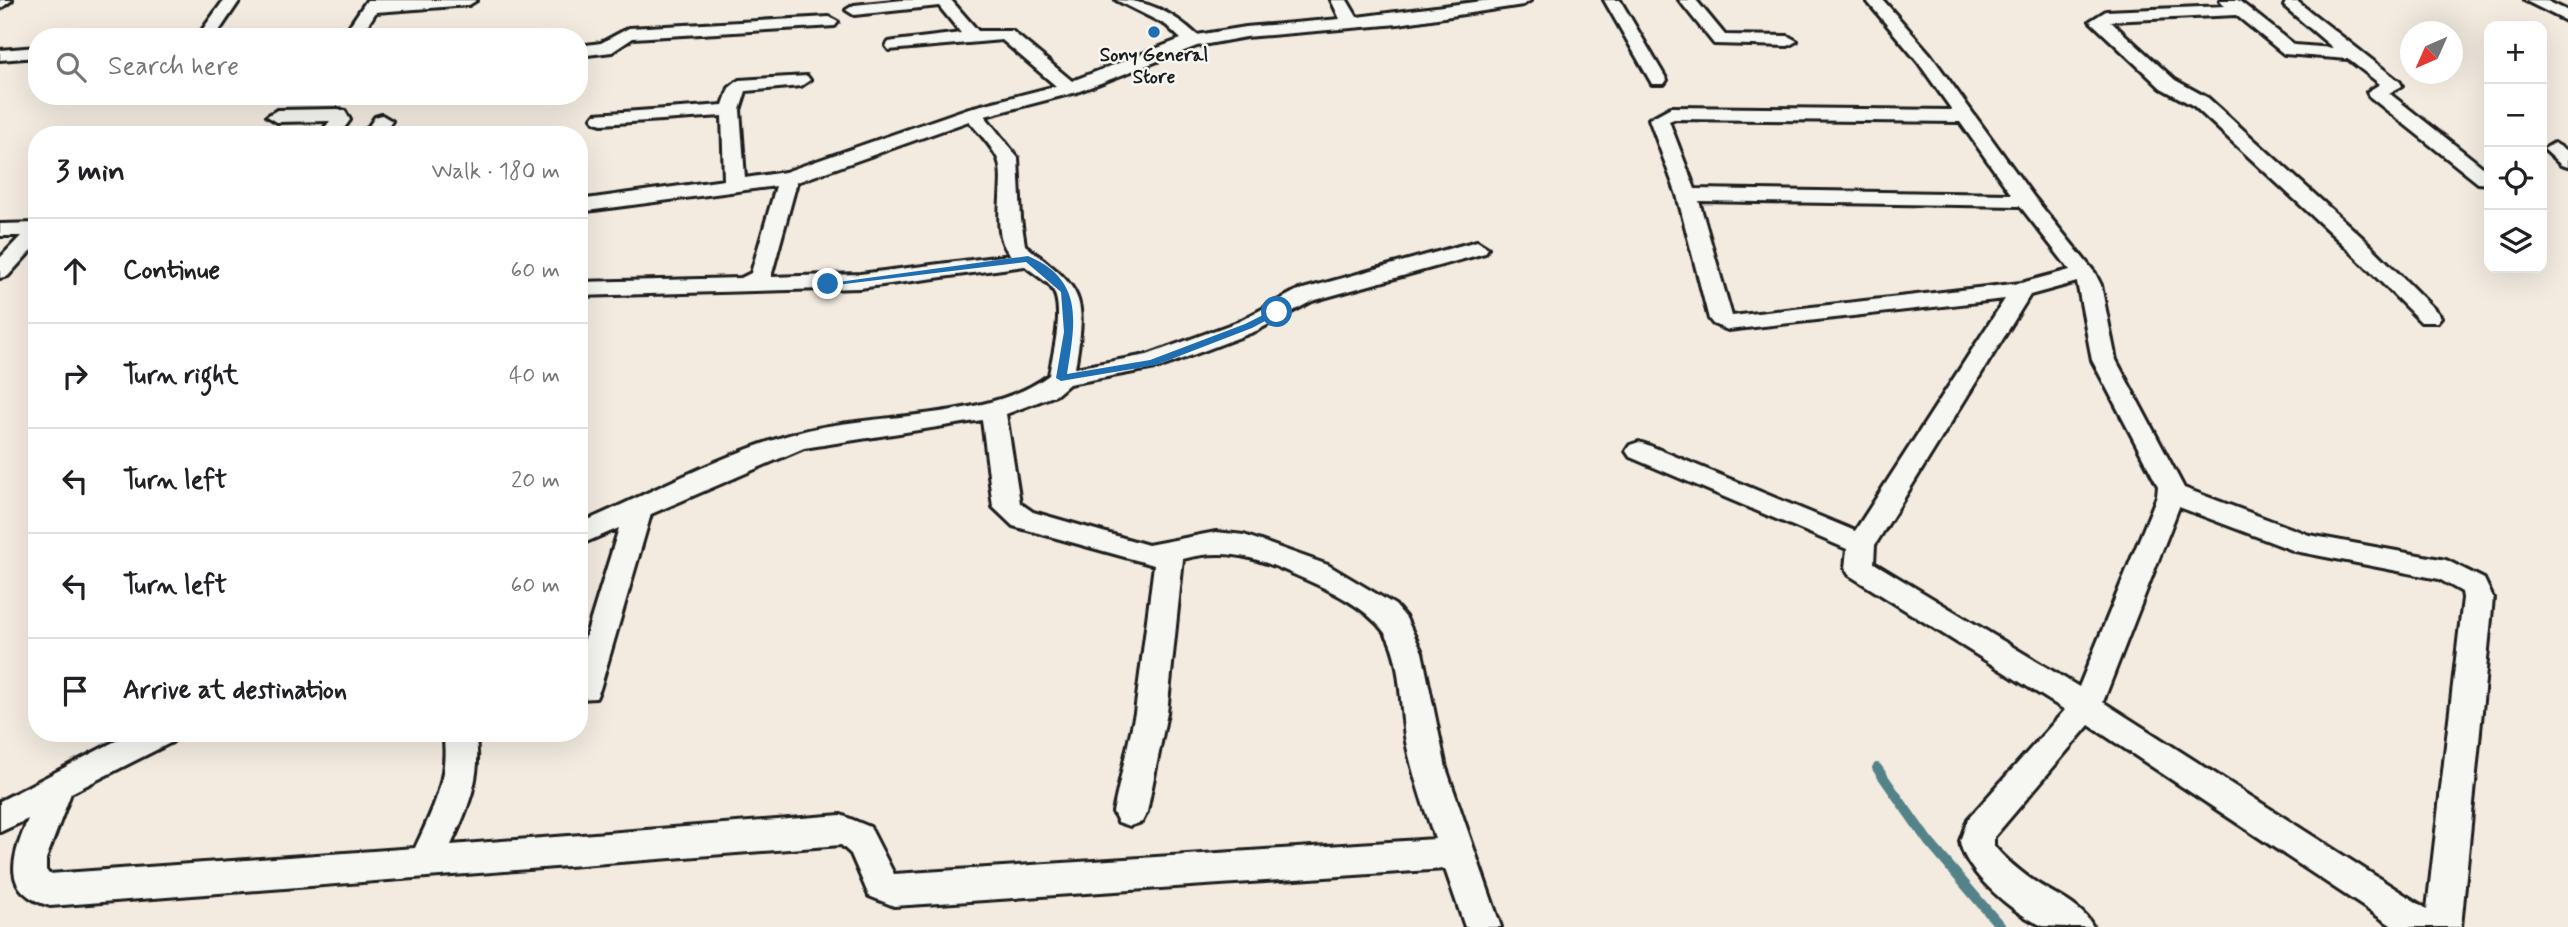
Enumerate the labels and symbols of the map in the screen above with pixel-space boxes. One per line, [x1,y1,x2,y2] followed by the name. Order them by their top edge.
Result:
[2400,21,2463,84] north arrow
[1146,24,1162,40] marker: Sony General Store
[1100,43,1208,90] place label: Sony General Store
[812,268,843,299] route end
[1261,296,1292,327] route start

